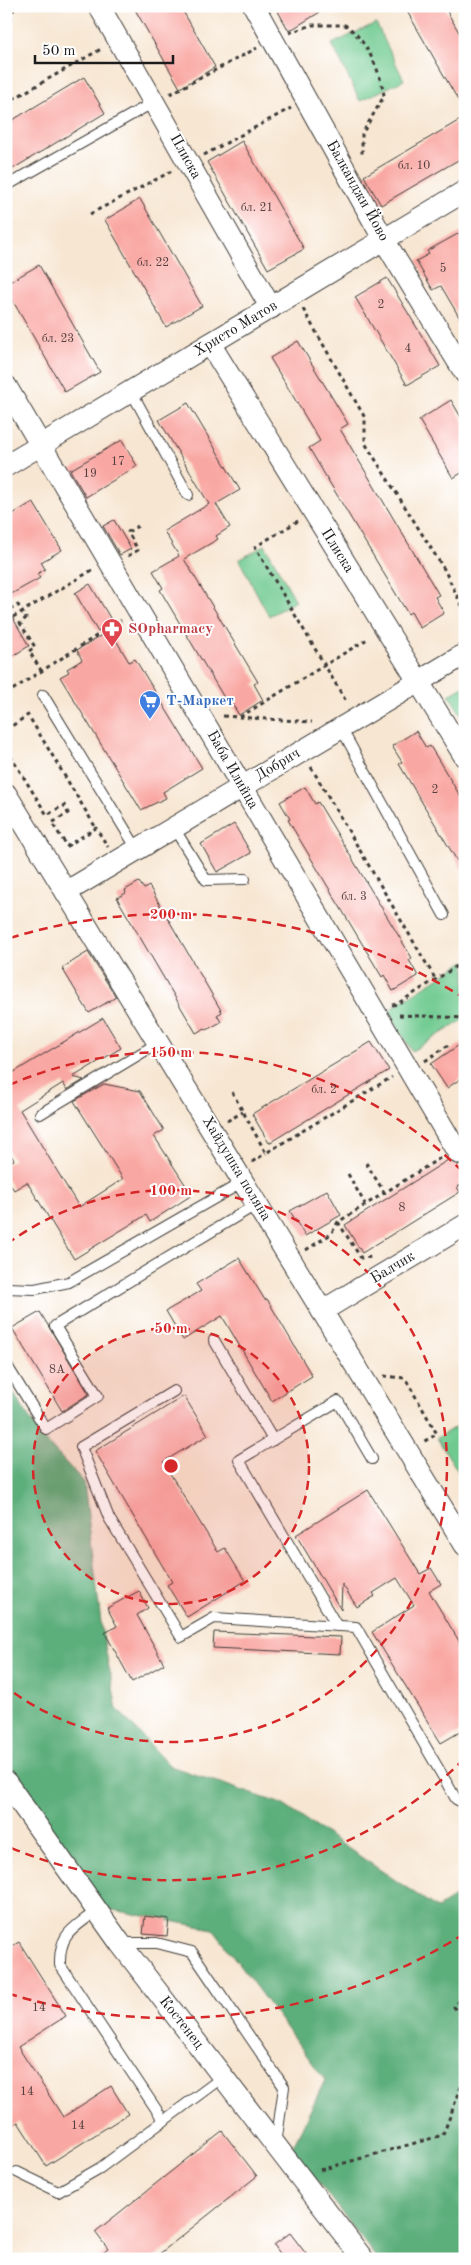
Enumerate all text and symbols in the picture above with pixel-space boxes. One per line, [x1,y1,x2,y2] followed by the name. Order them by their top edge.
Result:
[35,32,172,64] scale bar
[42,44,76,59] text: 50 m
[167,132,204,183] street label: Плиска
[323,136,394,244] street label: Балканджи Йово
[398,160,430,172] house number: бл. 10
[241,202,273,214] house number: бл. 21
[137,257,169,269] house number: бл. 22
[440,262,447,275] house number: 5
[192,298,280,360] street label: Христо Матов
[378,299,384,311] house number: 2
[42,333,74,345] house number: бл. 23
[405,343,412,355] house number: 4
[111,456,125,468] house number: 17
[83,468,97,480] house number: 19
[318,526,357,576] street label: Плиска
[100,617,124,648] pharmacy icon: SOpharmacy
[128,622,213,637] place label: SOpharmacy
[138,689,162,720] supermarket icon: Т-Маркет
[166,694,234,709] place label: Т-Маркет
[204,728,261,812] street label: Баба Илийца
[253,746,303,784] street label: Добрич
[432,784,438,796] house number: 2
[341,891,367,903] house number: бл. 3
[150,908,192,923] text: 200 m
[150,1046,192,1061] text: 150 m
[311,1084,337,1096] house number: бл. 2
[199,1114,273,1224] street label: Хайдушка поляна
[150,1184,192,1199] text: 100 m
[399,1202,406,1214] house number: 8
[368,1249,418,1287] street label: Балчик
[154,1322,188,1337] text: 50 m
[49,1364,65,1376] house number: 8A
[162,1457,180,1475] centre of rings
[156,1994,207,2053] street label: Костенец
[32,2002,46,2014] house number: 14
[20,2086,34,2098] house number: 14
[71,2120,85,2132] house number: 14

